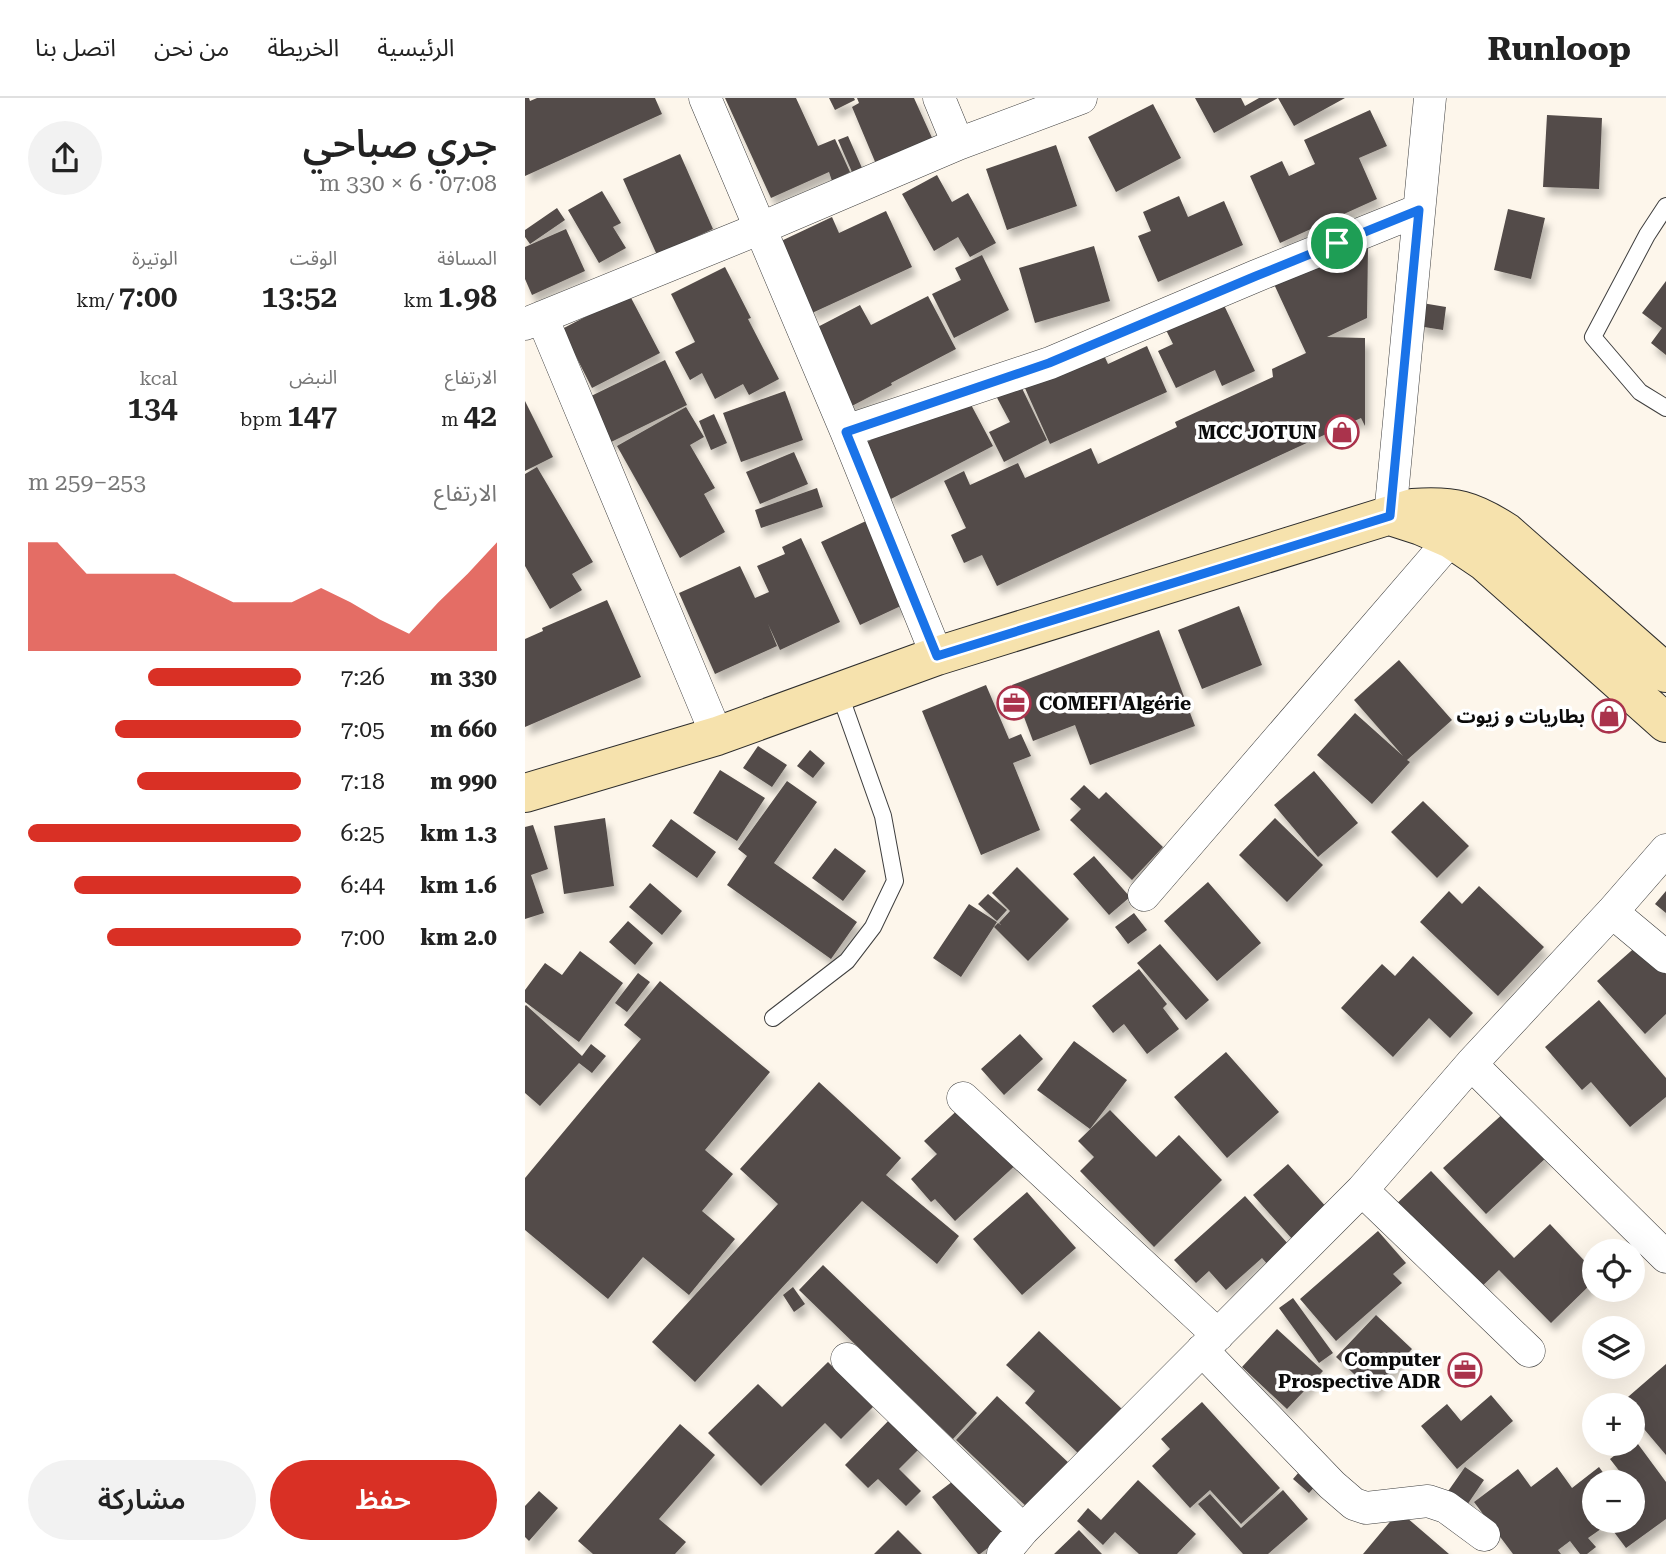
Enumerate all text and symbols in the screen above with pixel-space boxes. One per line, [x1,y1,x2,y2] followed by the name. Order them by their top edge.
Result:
[1488,29,1631,68] text: Runloop
[35,34,116,62] text: اتصل بنا
[154,34,229,62] text: من نحن
[267,34,339,62] text: الخريطة
[377,34,454,62] text: الرئيسية
[28,121,102,195] button: share
[303,122,497,166] text: جري صباحي
[319,170,497,197] text: 07:08 · 6 × 330 m
[1307,213,1367,273] pin
[1318,224,1356,262] icon: arrive
[132,247,178,270] text: الوتيرة
[290,247,337,270] text: الوقت
[437,247,497,270] text: المسافة
[118,279,178,314] text: 7:00
[261,279,337,314] text: 13:52
[438,279,497,314] text: 1.98
[76,289,118,312] text: /km
[404,289,438,312] text: km
[289,366,337,389] text: النبض
[445,366,497,389] text: الارتفاع
[139,367,178,390] text: kcal
[127,390,178,425] text: 134
[287,398,337,433] text: 147
[463,398,497,433] text: 42
[240,408,287,431] text: bpm
[441,408,463,431] text: m
[1323,413,1361,451] shop icon: MCC JOTUN
[1198,421,1317,444] place label: MCC JOTUN
[28,469,146,496] text: 253–259 m
[434,480,497,507] text: الارتفاع
[340,664,385,691] text: 7:26
[430,664,497,691] text: 330 m
[995,684,1033,722] office icon: COMEFI Algérie
[1039,692,1191,715] place label: COMEFI Algérie
[1590,697,1628,735] shop icon: بطاريات و زيوت
[1456,705,1585,728] place label: بطاريات و زيوت
[340,716,385,743] text: 7:05
[430,716,497,743] text: 660 m
[340,768,385,795] text: 7:18
[430,768,497,795] text: 990 m
[340,820,385,847] text: 6:25
[420,820,497,847] text: 1.3 km
[340,872,385,899] text: 6:44
[420,872,497,899] text: 1.6 km
[340,924,385,951] text: 7:00
[420,924,497,951] text: 2.0 km
[1582,1239,1645,1533] map controls
[1582,1239,1645,1302] button: locate
[1582,1316,1645,1379] button: layers
[1278,1348,1441,1393] place label: Computer Prospective ADR
[1446,1351,1484,1389] office icon: Computer Prospective ADR
[1582,1393,1645,1456] button: +
[28,1460,256,1540] button: مشاركة
[270,1460,497,1540] button: حفظ
[1582,1470,1645,1533] button: −

